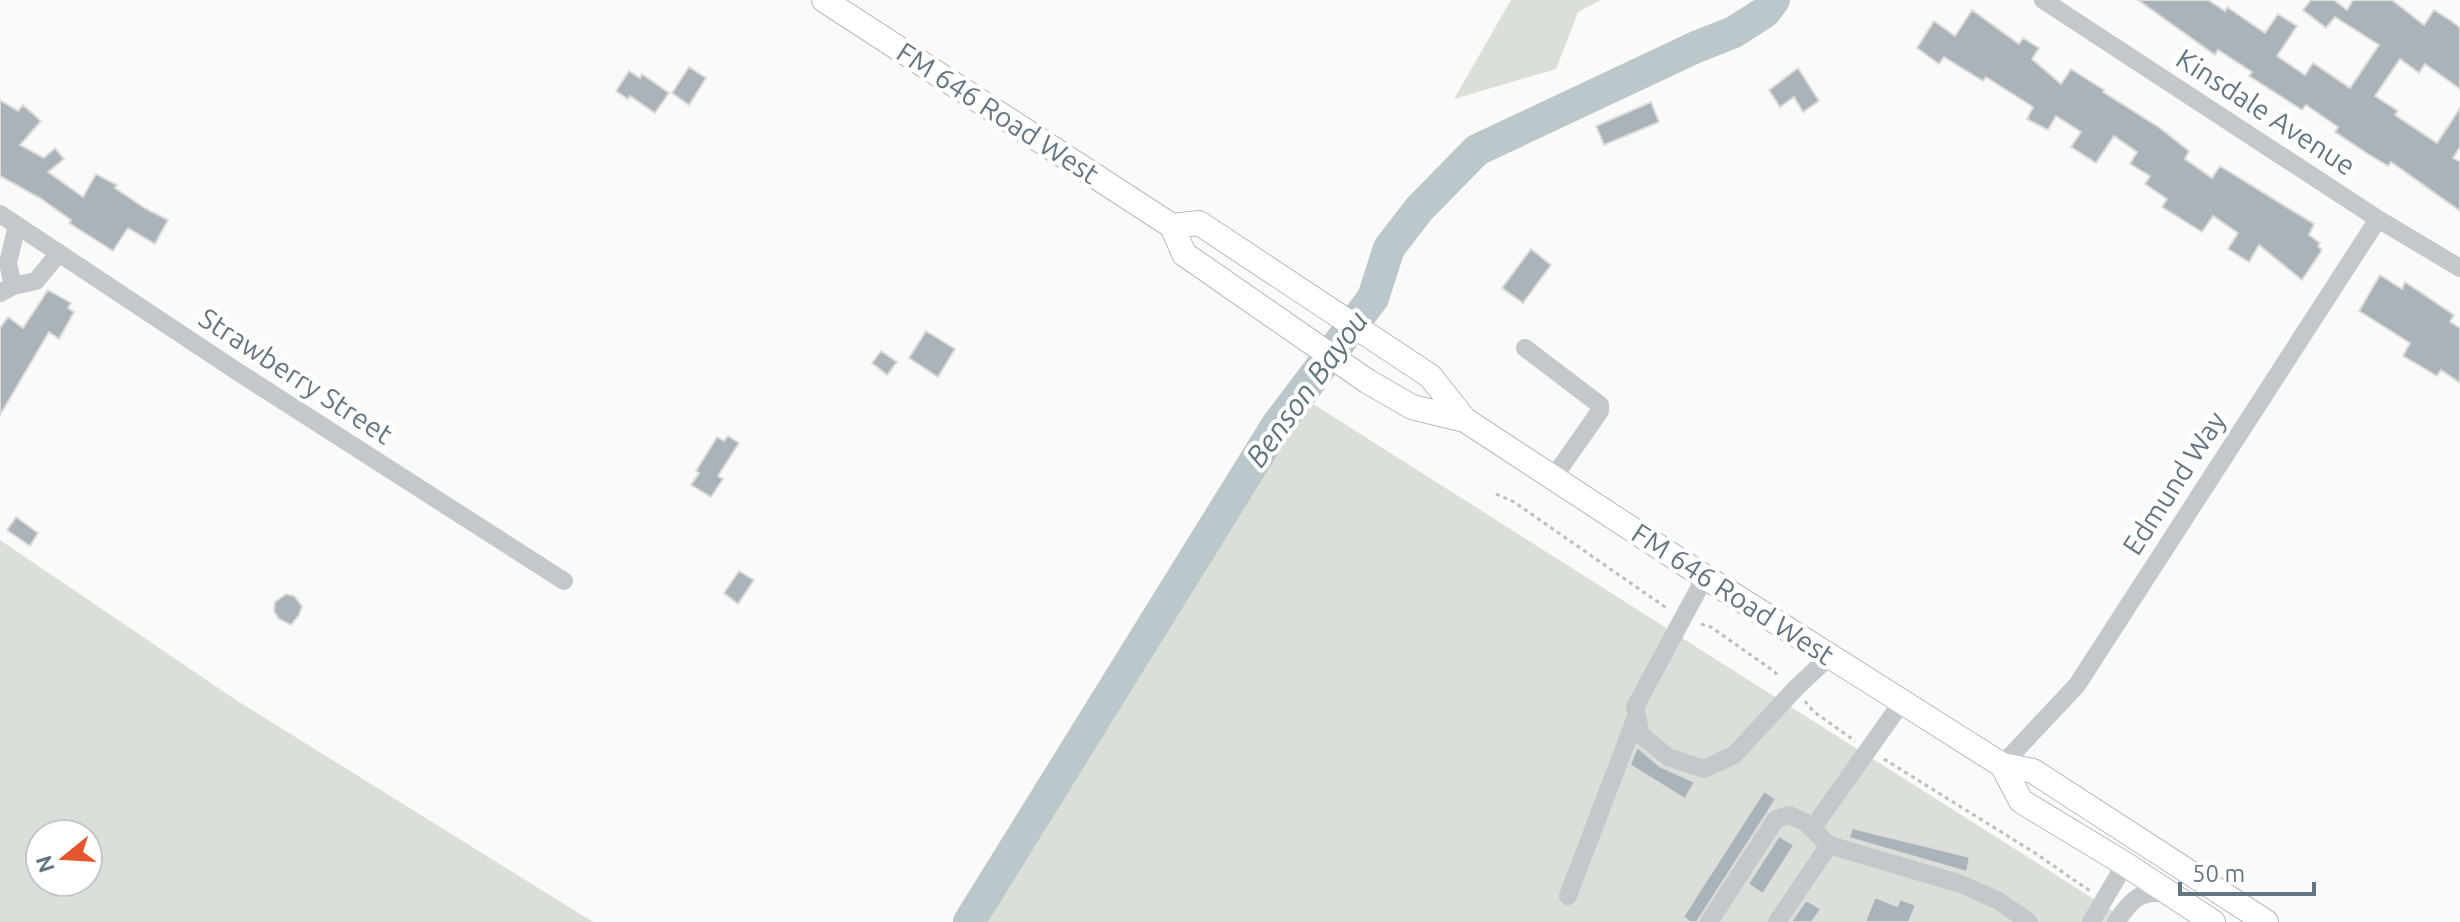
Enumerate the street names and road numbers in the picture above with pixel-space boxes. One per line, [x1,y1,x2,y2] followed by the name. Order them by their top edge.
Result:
[892,36,1105,189] street label: FM 646 Road West
[2171,42,2361,181] street label: Kinsdale Avenue
[194,302,399,450] street label: Strawberry Street
[2116,406,2231,560] street label: Edmund Way
[1627,517,1840,670] street label: FM 646 Road West

